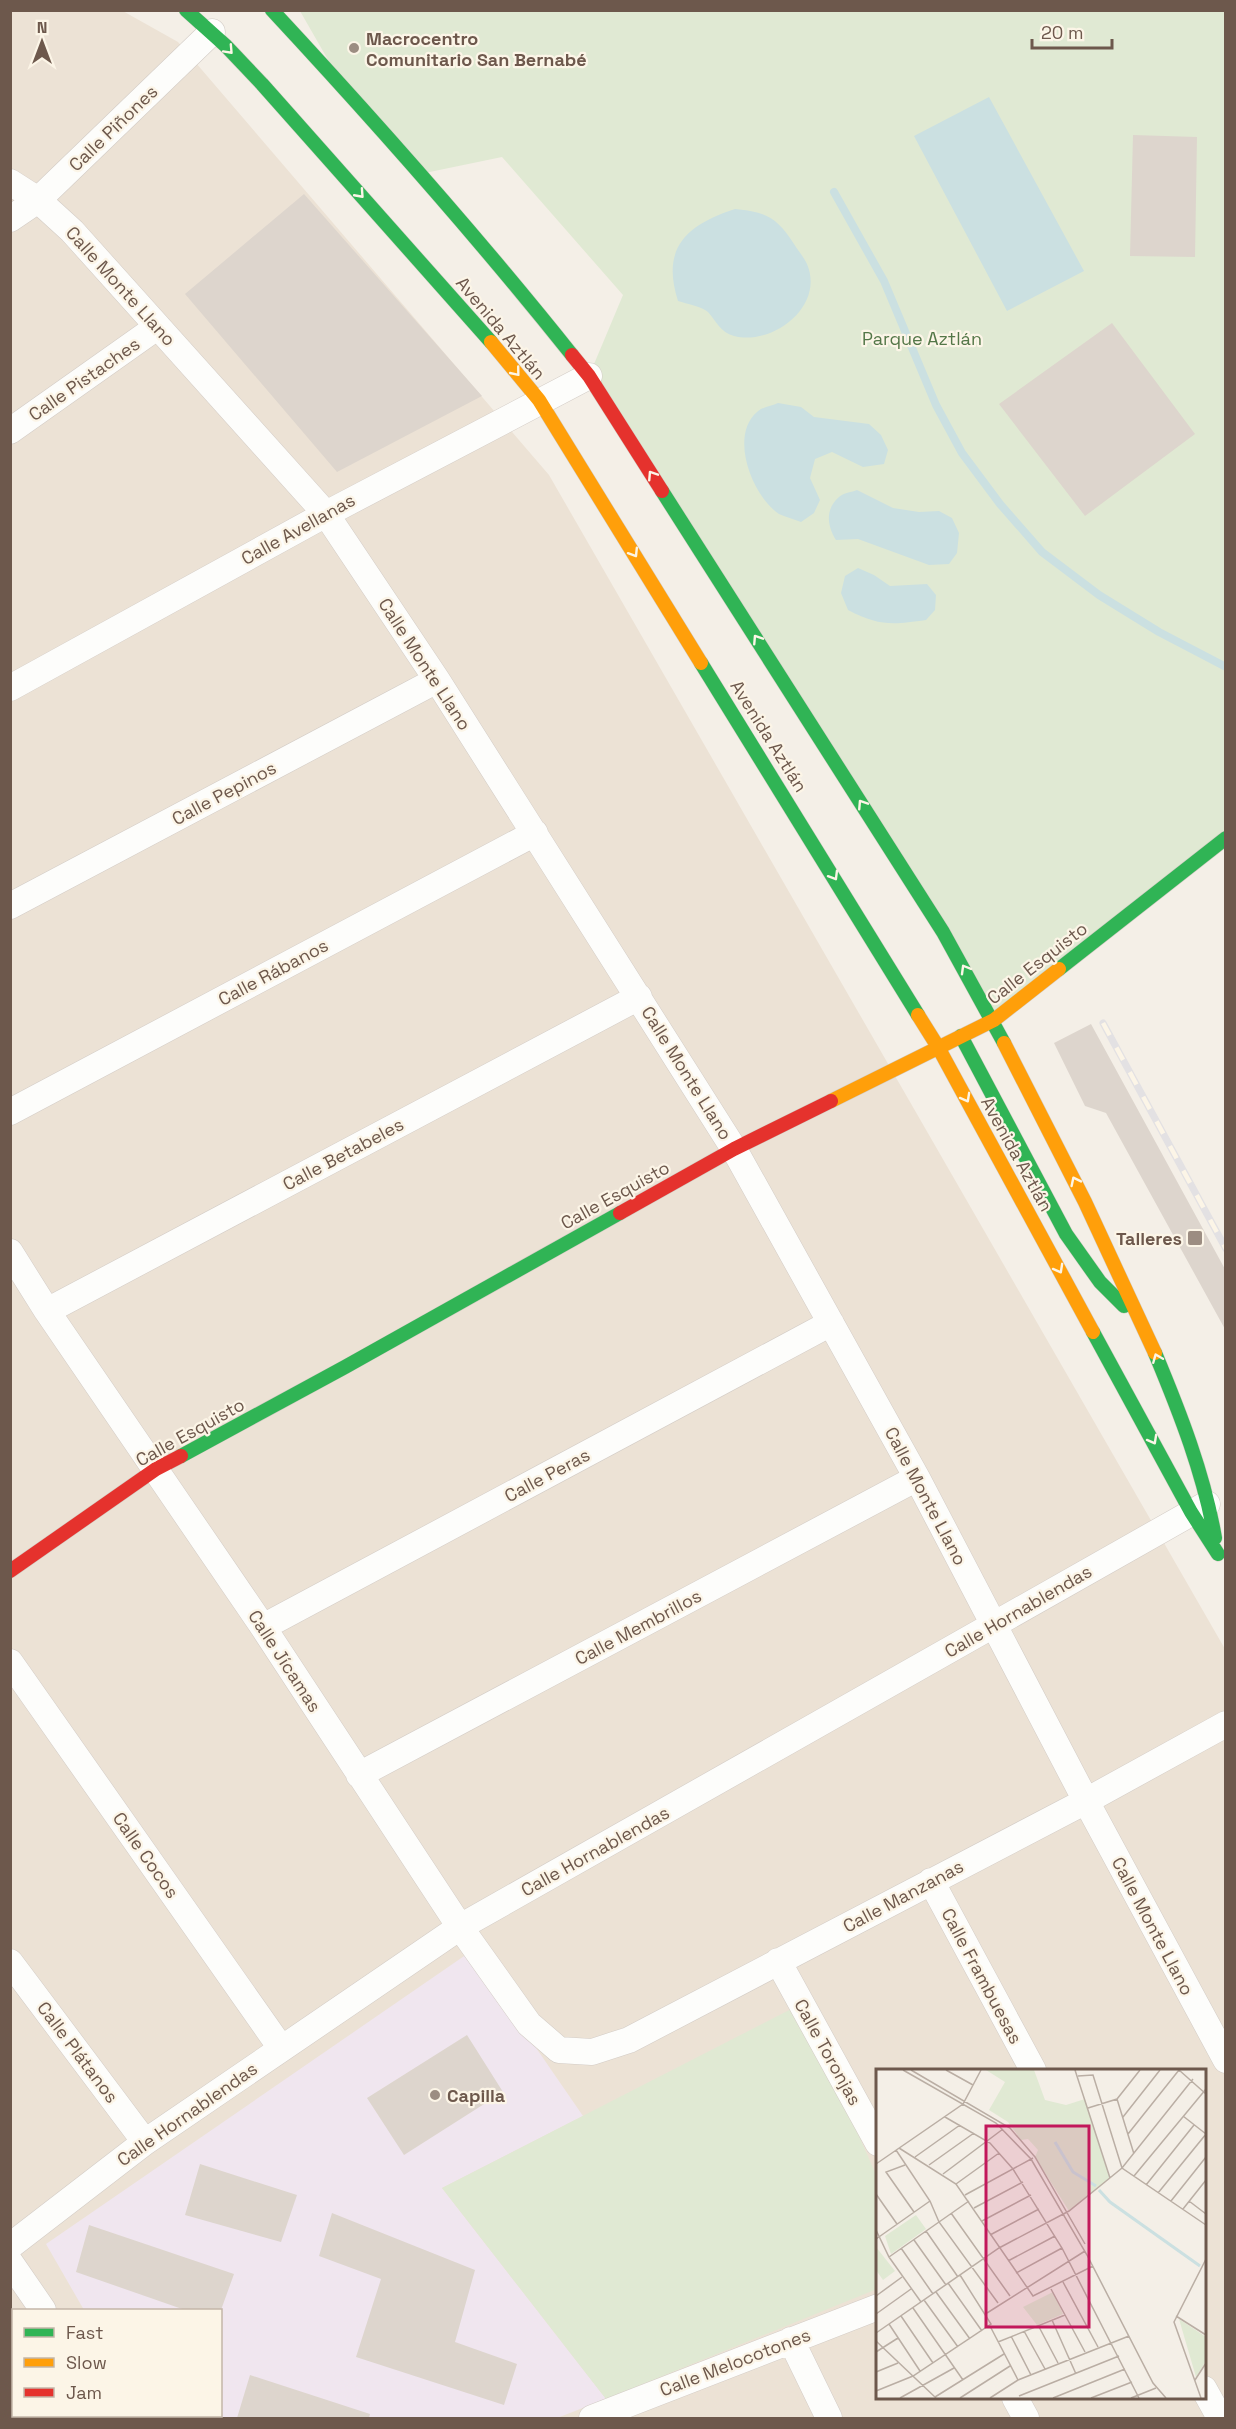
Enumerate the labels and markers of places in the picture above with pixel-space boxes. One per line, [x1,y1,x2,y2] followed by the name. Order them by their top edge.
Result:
[366,27,587,71] place label: Macrocentro Comunitario San Bernabé
[347,41,361,55] marker: Macrocentro Comunitario San Bernabé
[1116,1227,1182,1250] place label: Talleres
[1186,1229,1204,1247] marker: Talleres
[447,2084,506,2107] place label: Capilla
[428,2088,442,2102] marker: Capilla

